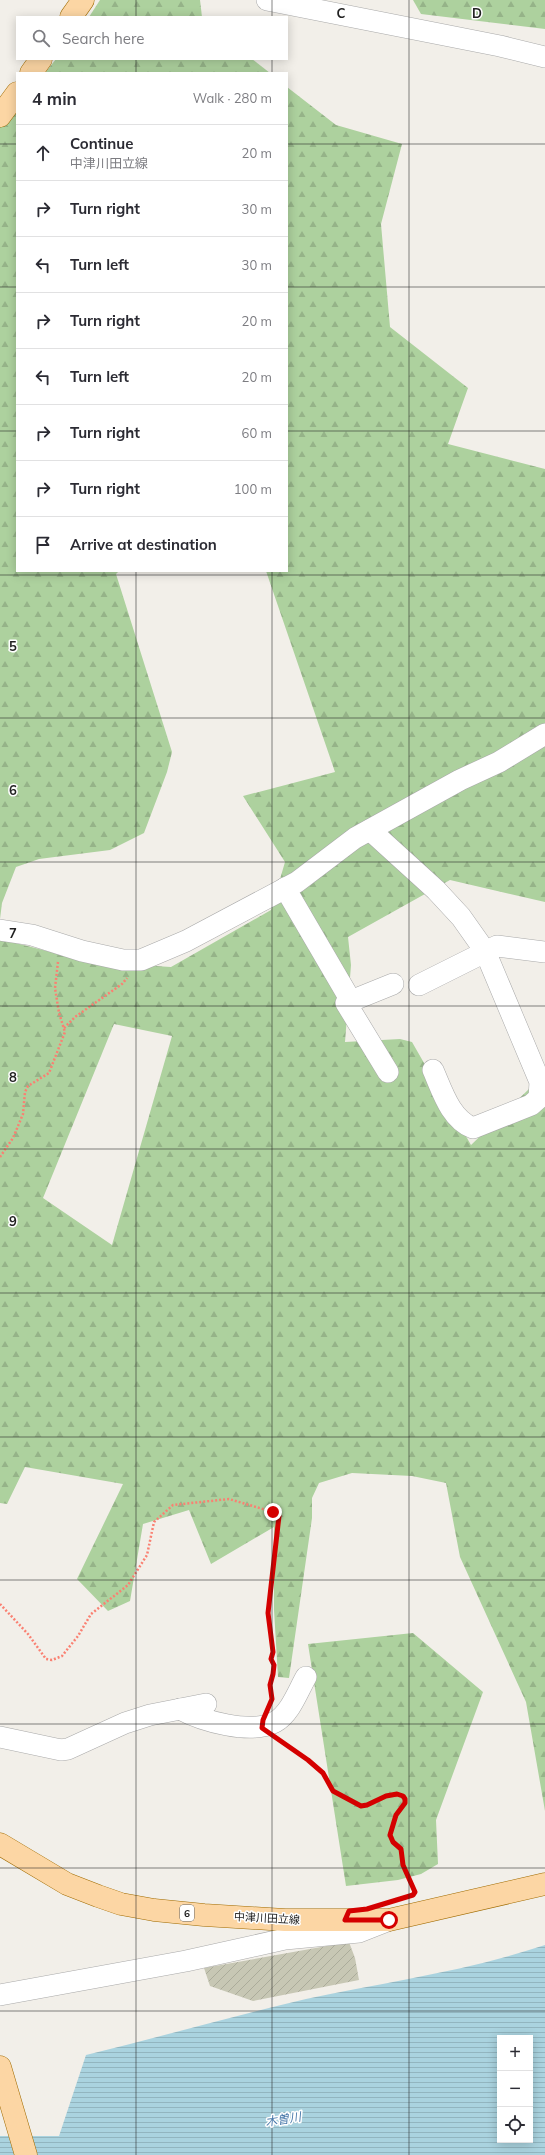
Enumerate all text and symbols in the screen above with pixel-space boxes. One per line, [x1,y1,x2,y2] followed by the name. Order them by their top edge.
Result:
[337,5,346,21] text: C
[472,5,482,21] text: D
[16,16,288,60] search box
[30,27,52,49] icon: search
[62,29,144,48] text: Search here
[32,88,77,109] text: 4 min
[193,90,272,106] text: Walk · 280 m
[70,134,133,153] text: Continue
[32,142,54,164] icon: ahead
[242,145,272,161] text: 20 m
[70,155,148,171] text: 中津川田立線
[32,198,54,220] icon: right
[70,199,140,218] text: Turn right
[242,201,272,217] text: 30 m
[32,254,54,276] icon: left
[70,255,129,274] text: Turn left
[242,257,272,273] text: 30 m
[32,310,54,332] icon: right
[70,311,140,330] text: Turn right
[242,313,272,329] text: 20 m
[32,366,54,388] icon: left
[70,367,129,386] text: Turn left
[242,369,272,385] text: 20 m
[32,422,54,444] icon: right
[70,423,140,442] text: Turn right
[242,425,272,441] text: 60 m
[32,478,54,500] icon: right
[70,479,140,498] text: Turn right
[234,481,272,497] text: 100 m
[32,534,54,556] icon: arrive
[70,535,217,554] text: Arrive at destination
[9,638,17,654] text: 5
[9,782,17,798] text: 6
[9,925,17,941] text: 7
[9,1069,17,1085] text: 8
[9,1213,17,1229] text: 9
[264,1503,282,1521] route end
[180,1905,194,1921] road number: 6
[234,1909,300,1927] street label: 中津川田立線
[380,1911,398,1929] route start
[497,2035,533,2143] map controls
[497,2035,533,2071] button: +
[497,2071,533,2107] button: −
[497,2107,533,2143] button: locate
[264,2108,304,2129] water label: 木曽川

